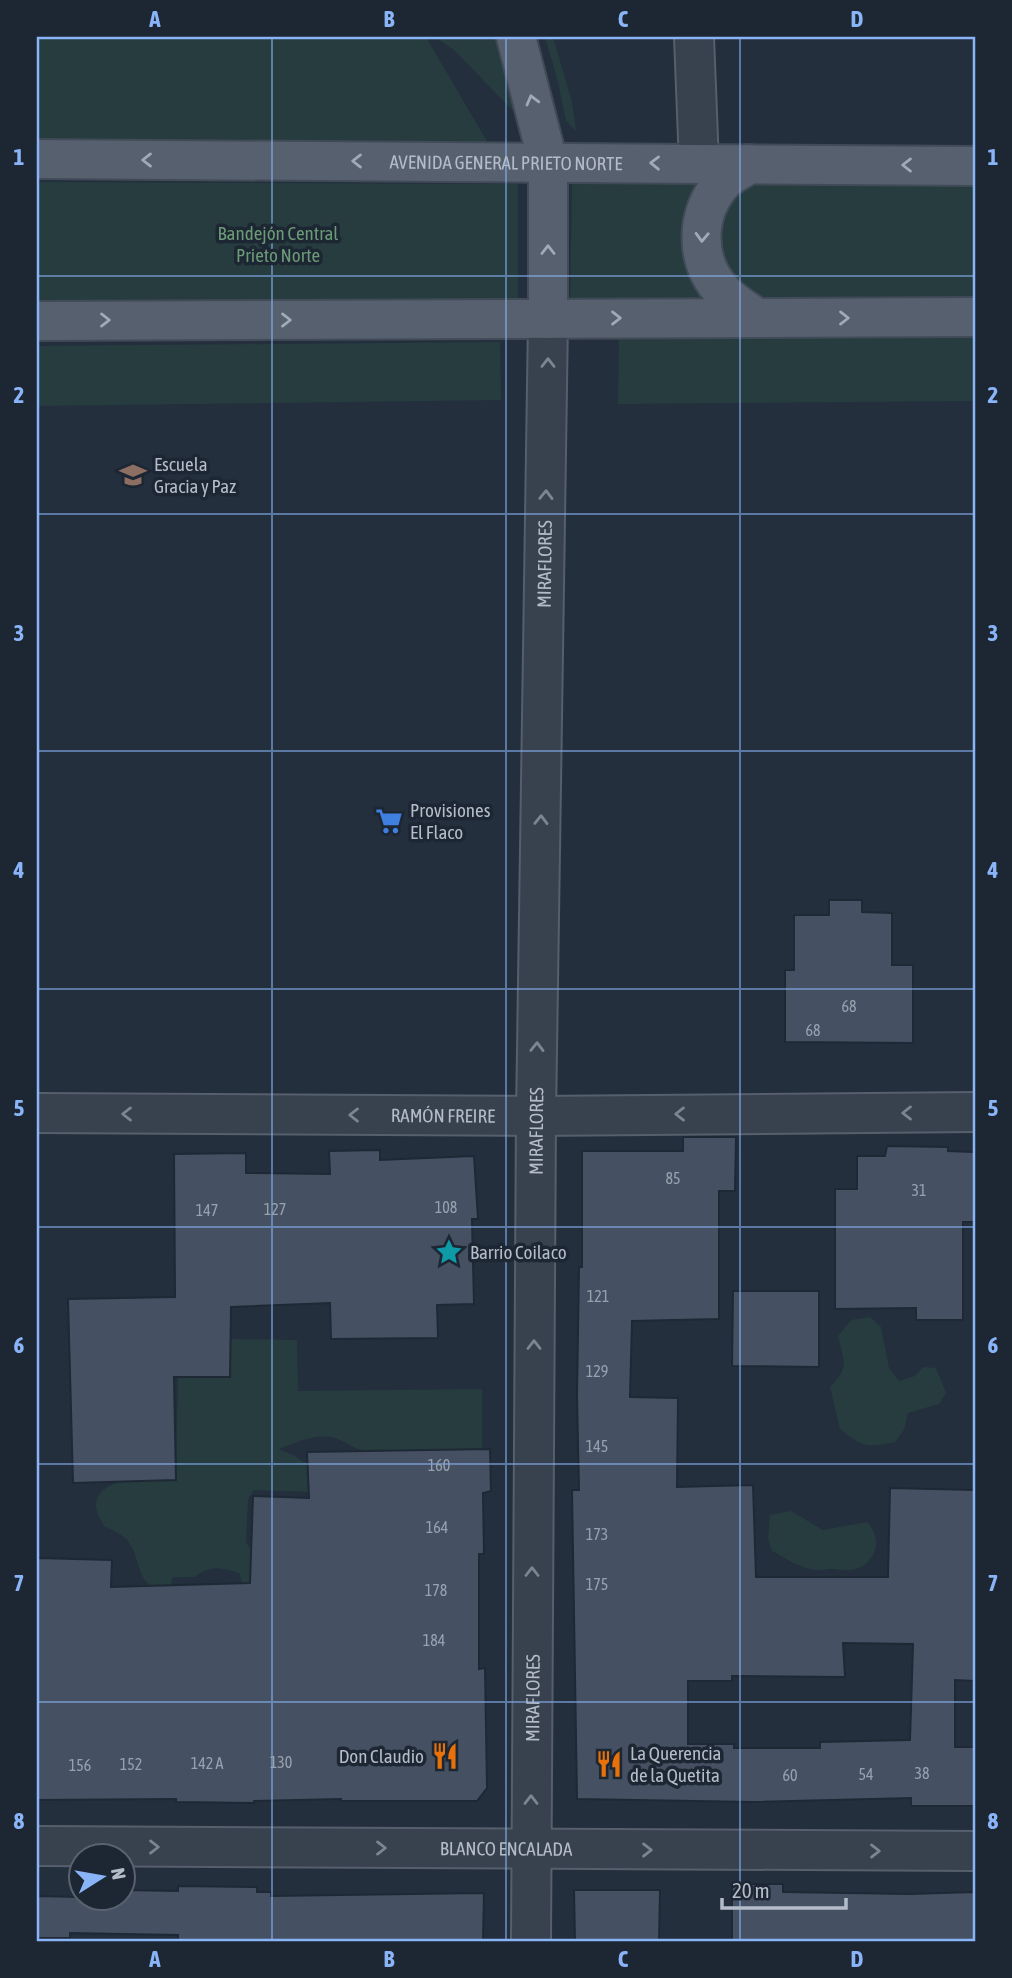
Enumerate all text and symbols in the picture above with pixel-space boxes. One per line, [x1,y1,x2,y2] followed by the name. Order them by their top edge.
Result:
[148,6,161,32] text: A
[384,6,395,32] text: B
[618,6,629,32] text: C
[851,6,864,32] text: D
[526,94,540,106] one-way arrow
[14,144,25,170] text: 1
[988,144,999,170] text: 1
[389,151,623,174] street label: AVENIDA GENERAL PRIETO NORTE
[142,152,152,168] one-way arrow
[351,153,362,169] one-way arrow
[649,155,660,171] one-way arrow
[901,157,912,173] one-way arrow
[218,222,338,266] park label: Bandejón Central Prieto Norte
[695,232,710,243] one-way arrow
[540,245,556,255] one-way arrow
[839,310,850,326] one-way arrow
[611,311,622,326] one-way arrow
[100,312,111,328] one-way arrow
[281,312,291,328] one-way arrow
[540,357,556,368] one-way arrow
[14,382,24,408] text: 2
[988,382,998,408] text: 2
[154,453,236,497] place label: Escuela Gracia y Paz
[118,460,148,490] school or university icon: Escuela Gracia y Paz
[538,489,554,499] one-way arrow
[533,520,556,608] street label: MIRAFLORES
[14,620,24,646] text: 3
[988,620,998,646] text: 3
[410,799,491,843] place label: Provisiones El Flaco
[374,806,404,836] supermarket icon: Provisiones El Flaco
[533,814,549,825] one-way arrow
[13,857,25,883] text: 4
[987,857,999,883] text: 4
[841,997,857,1015] house number: 68
[805,1021,821,1039] house number: 68
[530,1042,545,1053] one-way arrow
[525,1087,547,1175] street label: MIRAFLORES
[14,1095,25,1121] text: 5
[988,1095,999,1121] text: 5
[391,1104,495,1127] street label: RAMÓN FREIRE
[901,1105,912,1121] one-way arrow
[121,1106,132,1121] one-way arrow
[348,1107,359,1122] one-way arrow
[674,1107,685,1122] one-way arrow
[665,1169,681,1187] house number: 85
[911,1181,927,1199] house number: 31
[435,1198,457,1216] house number: 108
[264,1200,286,1218] house number: 127
[196,1201,218,1219] house number: 147
[434,1237,464,1267] place icon: Barrio Coilaco
[470,1241,567,1263] place label: Barrio Coilaco
[587,1287,609,1305] house number: 121
[14,1332,25,1358] text: 6
[988,1332,999,1358] text: 6
[526,1339,542,1349] one-way arrow
[586,1362,608,1380] house number: 129
[586,1437,608,1455] house number: 145
[428,1456,450,1474] house number: 160
[426,1518,448,1536] house number: 164
[586,1525,608,1543] house number: 173
[524,1566,540,1577] one-way arrow
[14,1570,24,1596] text: 7
[988,1570,998,1596] text: 7
[586,1575,608,1593] house number: 175
[425,1581,447,1599] house number: 178
[423,1631,445,1649] house number: 184
[521,1654,544,1742] street label: MIRAFLORES
[430,1741,460,1771] restaurant icon: Don Claudio
[630,1742,721,1786] place label: La Querencia de la Quetita
[339,1745,424,1767] place label: Don Claudio
[594,1749,624,1779] restaurant icon: La Querencia de la Quetita
[270,1753,292,1771] house number: 130
[191,1754,223,1772] house number: 142 A
[120,1755,142,1773] house number: 152
[69,1756,91,1774] house number: 156
[914,1764,930,1782] house number: 38
[858,1765,874,1783] house number: 54
[782,1766,798,1784] house number: 60
[523,1794,539,1804] one-way arrow
[14,1808,25,1834] text: 8
[988,1808,999,1834] text: 8
[440,1837,573,1860] street label: BLANCO ENCALADA
[149,1839,160,1855] one-way arrow
[377,1840,387,1856] one-way arrow
[66,1842,136,1912] north arrow
[642,1842,653,1857] one-way arrow
[869,1843,880,1858] one-way arrow
[107,1866,131,1881] text: N
[722,1866,846,1910] scale bar
[732,1878,770,1902] text: 20 m
[148,1946,161,1972] text: A
[384,1946,395,1972] text: B
[618,1946,629,1972] text: C
[851,1946,864,1972] text: D

